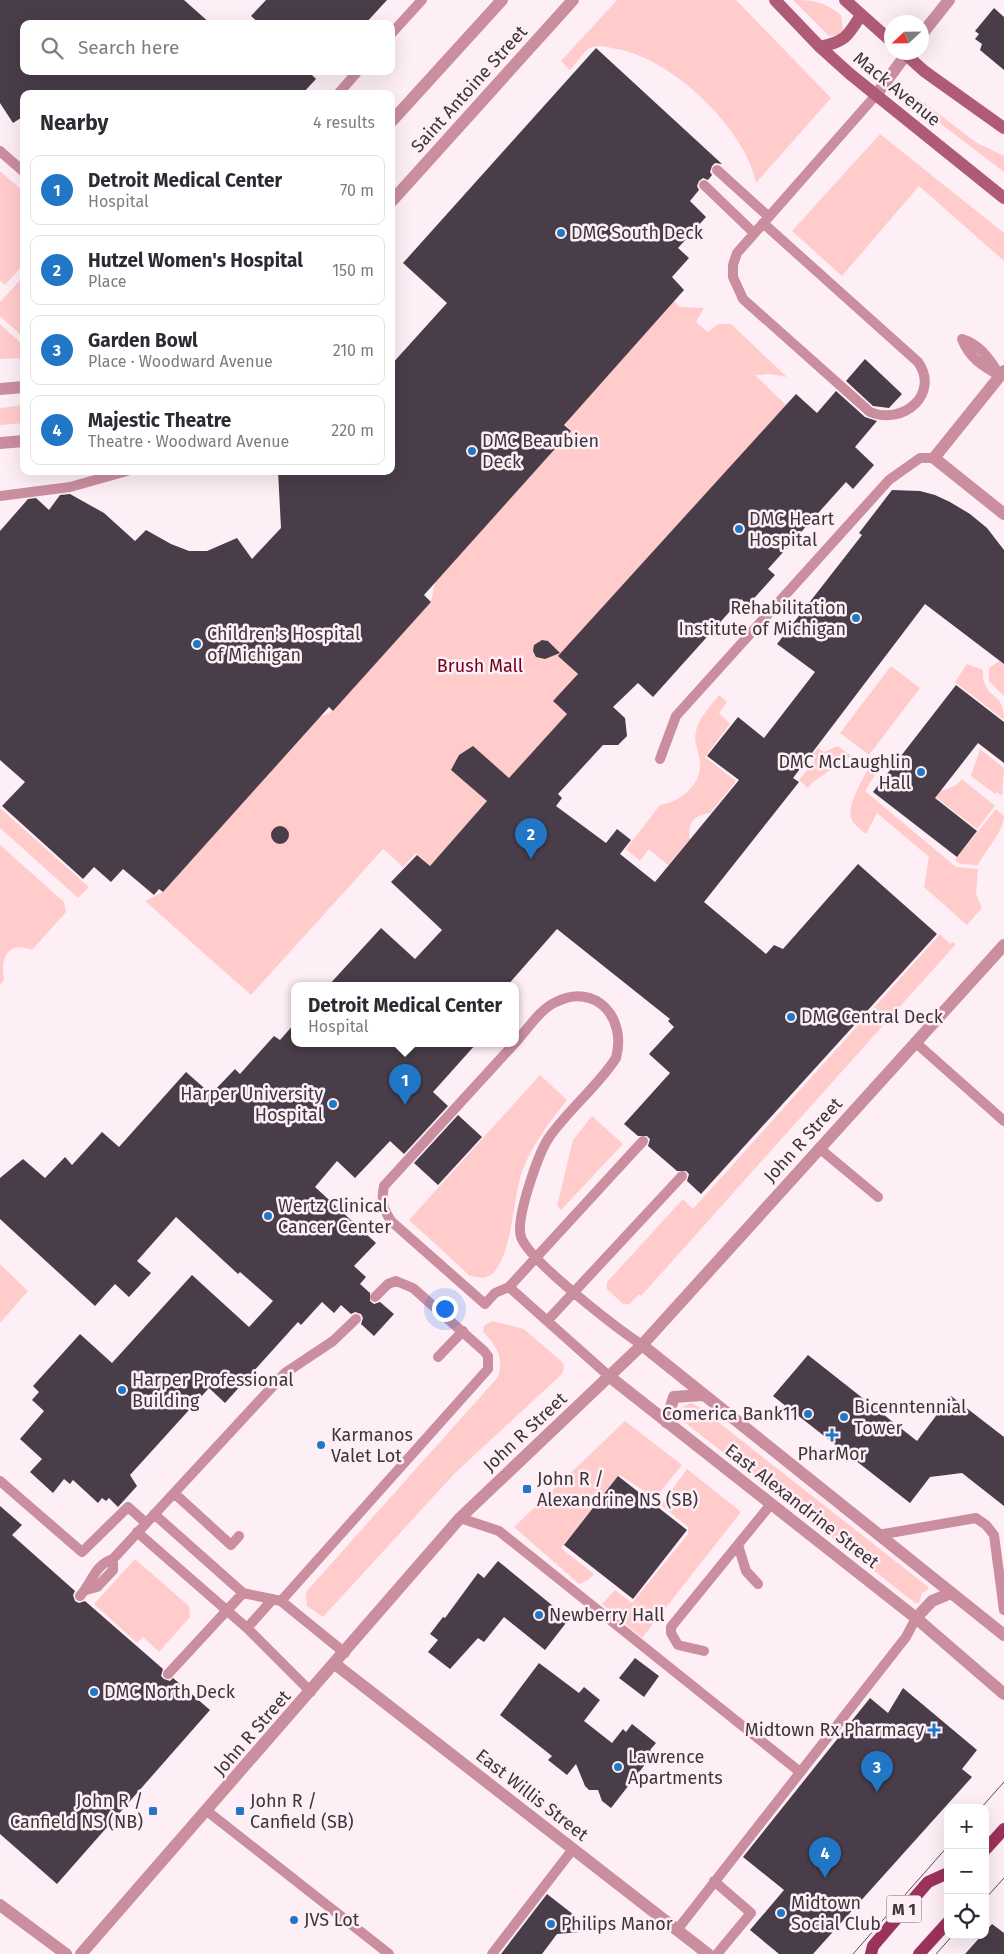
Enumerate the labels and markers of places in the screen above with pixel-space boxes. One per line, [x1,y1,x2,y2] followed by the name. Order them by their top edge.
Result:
[571,222,704,244] place label: DMC South Deck
[555,227,567,239] marker: DMC South Deck
[482,430,599,473] place label: DMC Beaubien Deck
[466,445,478,457] marker: DMC Beaubien Deck
[749,508,835,551] place label: DMC Heart Hospital
[733,523,745,535] marker: DMC Heart Hospital
[678,597,846,640] place label: Rehabilitation Institute of Michigan
[850,612,862,624] marker: Rehabilitation Institute of Michigan
[207,623,360,666] place label: Children's Hospital of Michigan
[191,638,203,650] marker: Children's Hospital of Michigan
[778,751,911,794] place label: DMC McLaughlin Hall
[915,766,927,778] marker: DMC McLaughlin Hall
[515,818,547,859] pin: 2
[801,1006,944,1028] place label: DMC Central Deck
[785,1011,797,1023] marker: DMC Central Deck
[389,1064,421,1105] pin: 1
[180,1083,323,1126] place label: Harper University Hospital
[327,1098,339,1110] marker: Harper University Hospital
[278,1195,391,1238] place label: Wertz Clinical Cancer Center
[262,1210,274,1222] marker: Wertz Clinical Cancer Center
[132,1369,294,1412] place label: Harper Professional Building
[116,1384,128,1396] marker: Harper Professional Building
[854,1396,966,1439] place label: Bicenntennial Tower
[662,1403,798,1425] place label: Comerica Bank11
[802,1408,814,1420] marker: Comerica Bank11
[838,1411,850,1423] marker: Bicenntennial Tower
[331,1424,413,1467] place label: Karmanos Valet Lot
[826,1429,838,1441] marker: PharMor
[315,1439,327,1451] marker: Karmanos Valet Lot
[798,1443,866,1465] place label: PharMor
[537,1468,698,1511] place label: John R / Alexandrine NS (SB)
[521,1483,533,1495] marker: John R / Alexandrine NS (SB)
[549,1604,664,1626] place label: Newberry Hall
[533,1609,545,1621] marker: Newberry Hall
[104,1681,236,1703] place label: DMC North Deck
[88,1686,100,1698] marker: DMC North Deck
[745,1719,924,1741] place label: Midtown Rx Pharmacy
[928,1724,940,1736] marker: Midtown Rx Pharmacy
[628,1746,723,1789] place label: Lawrence Apartments
[861,1751,893,1792] pin: 3
[612,1761,624,1773] marker: Lawrence Apartments
[10,1790,143,1833] place label: John R / Canfield NS (NB)
[250,1790,354,1833] place label: John R / Canfield (SB)
[147,1805,159,1817] marker: John R / Canfield NS (NB)
[234,1805,246,1817] marker: John R / Canfield (SB)
[809,1837,841,1878] pin: 4
[791,1892,881,1935] place label: Midtown Social Club
[775,1907,787,1919] marker: Midtown Social Club
[304,1909,360,1931] place label: JVS Lot
[561,1913,673,1935] place label: Philips Manor
[288,1914,300,1926] marker: JVS Lot
[545,1918,557,1930] marker: Philips Manor

